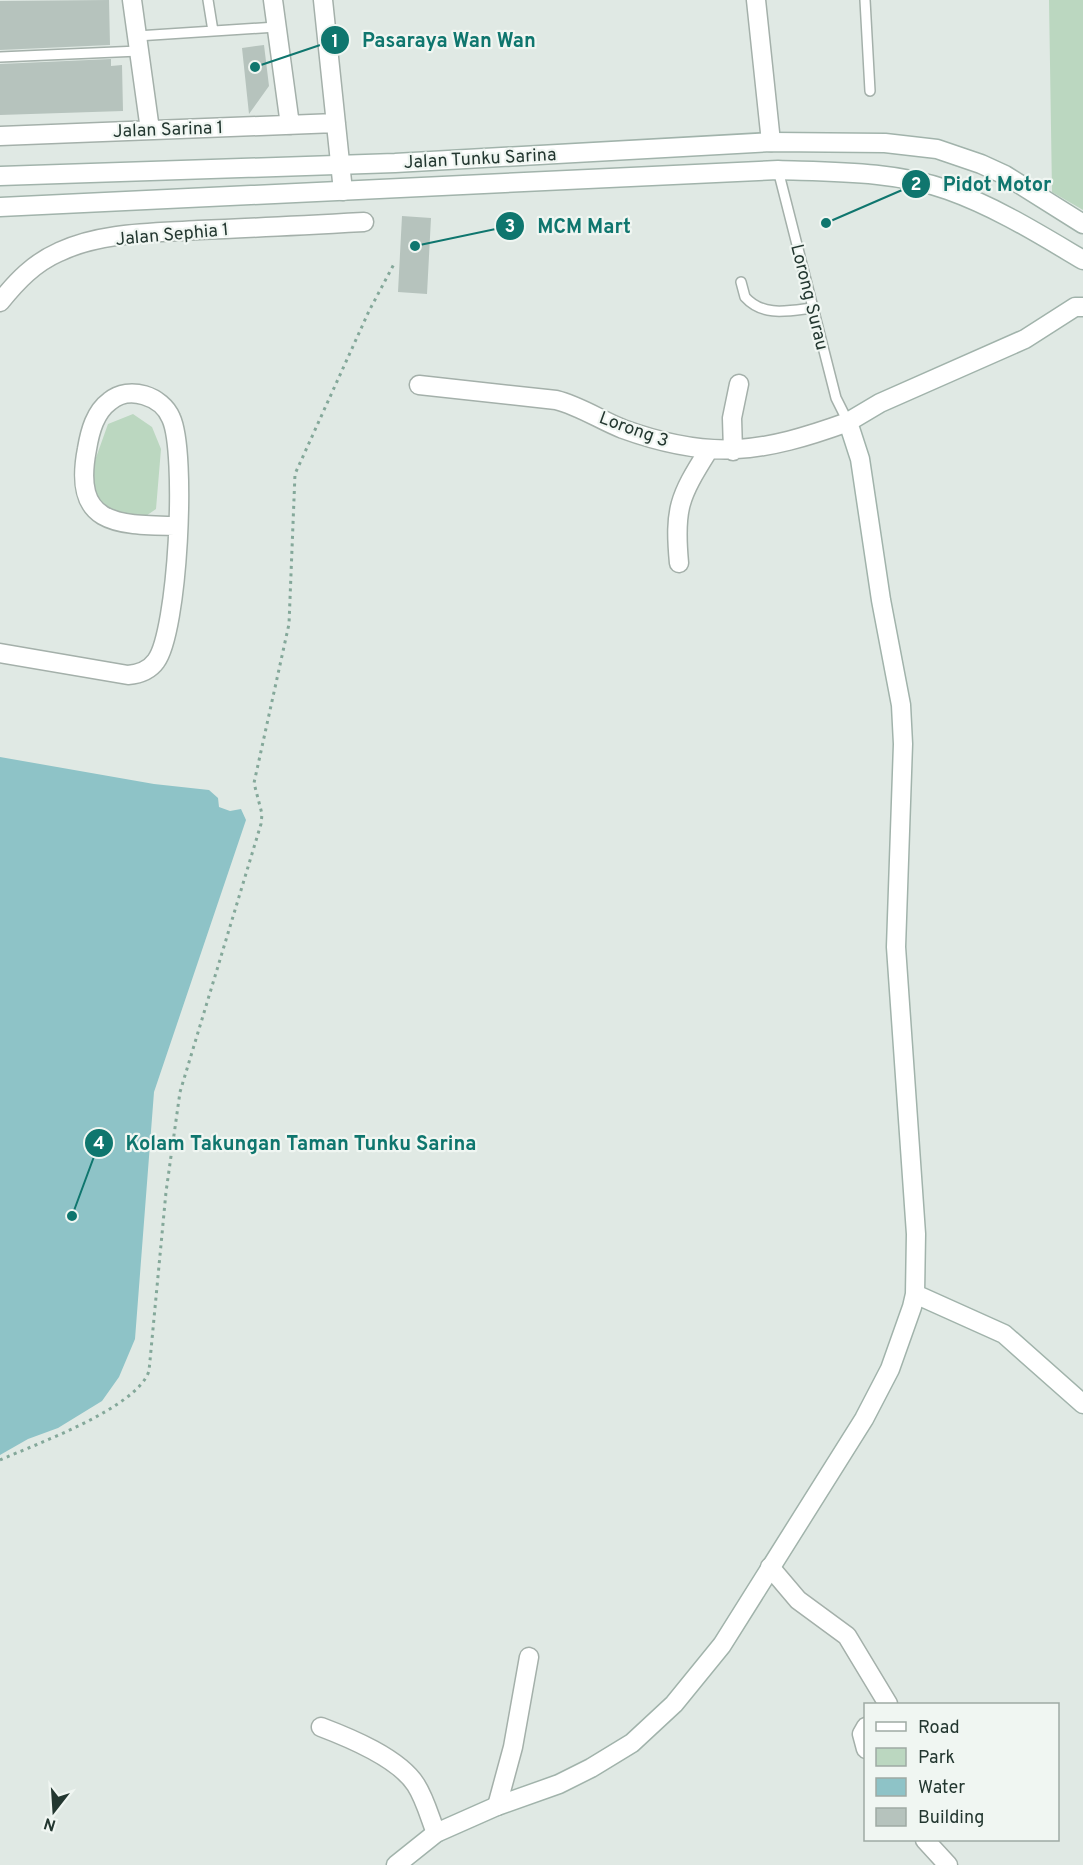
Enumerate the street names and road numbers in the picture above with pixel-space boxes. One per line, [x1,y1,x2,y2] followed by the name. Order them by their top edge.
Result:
[112,117,224,144] street label: Jalan Sarina 1
[403,144,557,175] street label: Jalan Tunku Sarina
[114,219,230,252] street label: Jalan Sephia 1
[784,242,833,353] street label: Lorong Surau
[596,407,671,454] street label: Lorong 3

